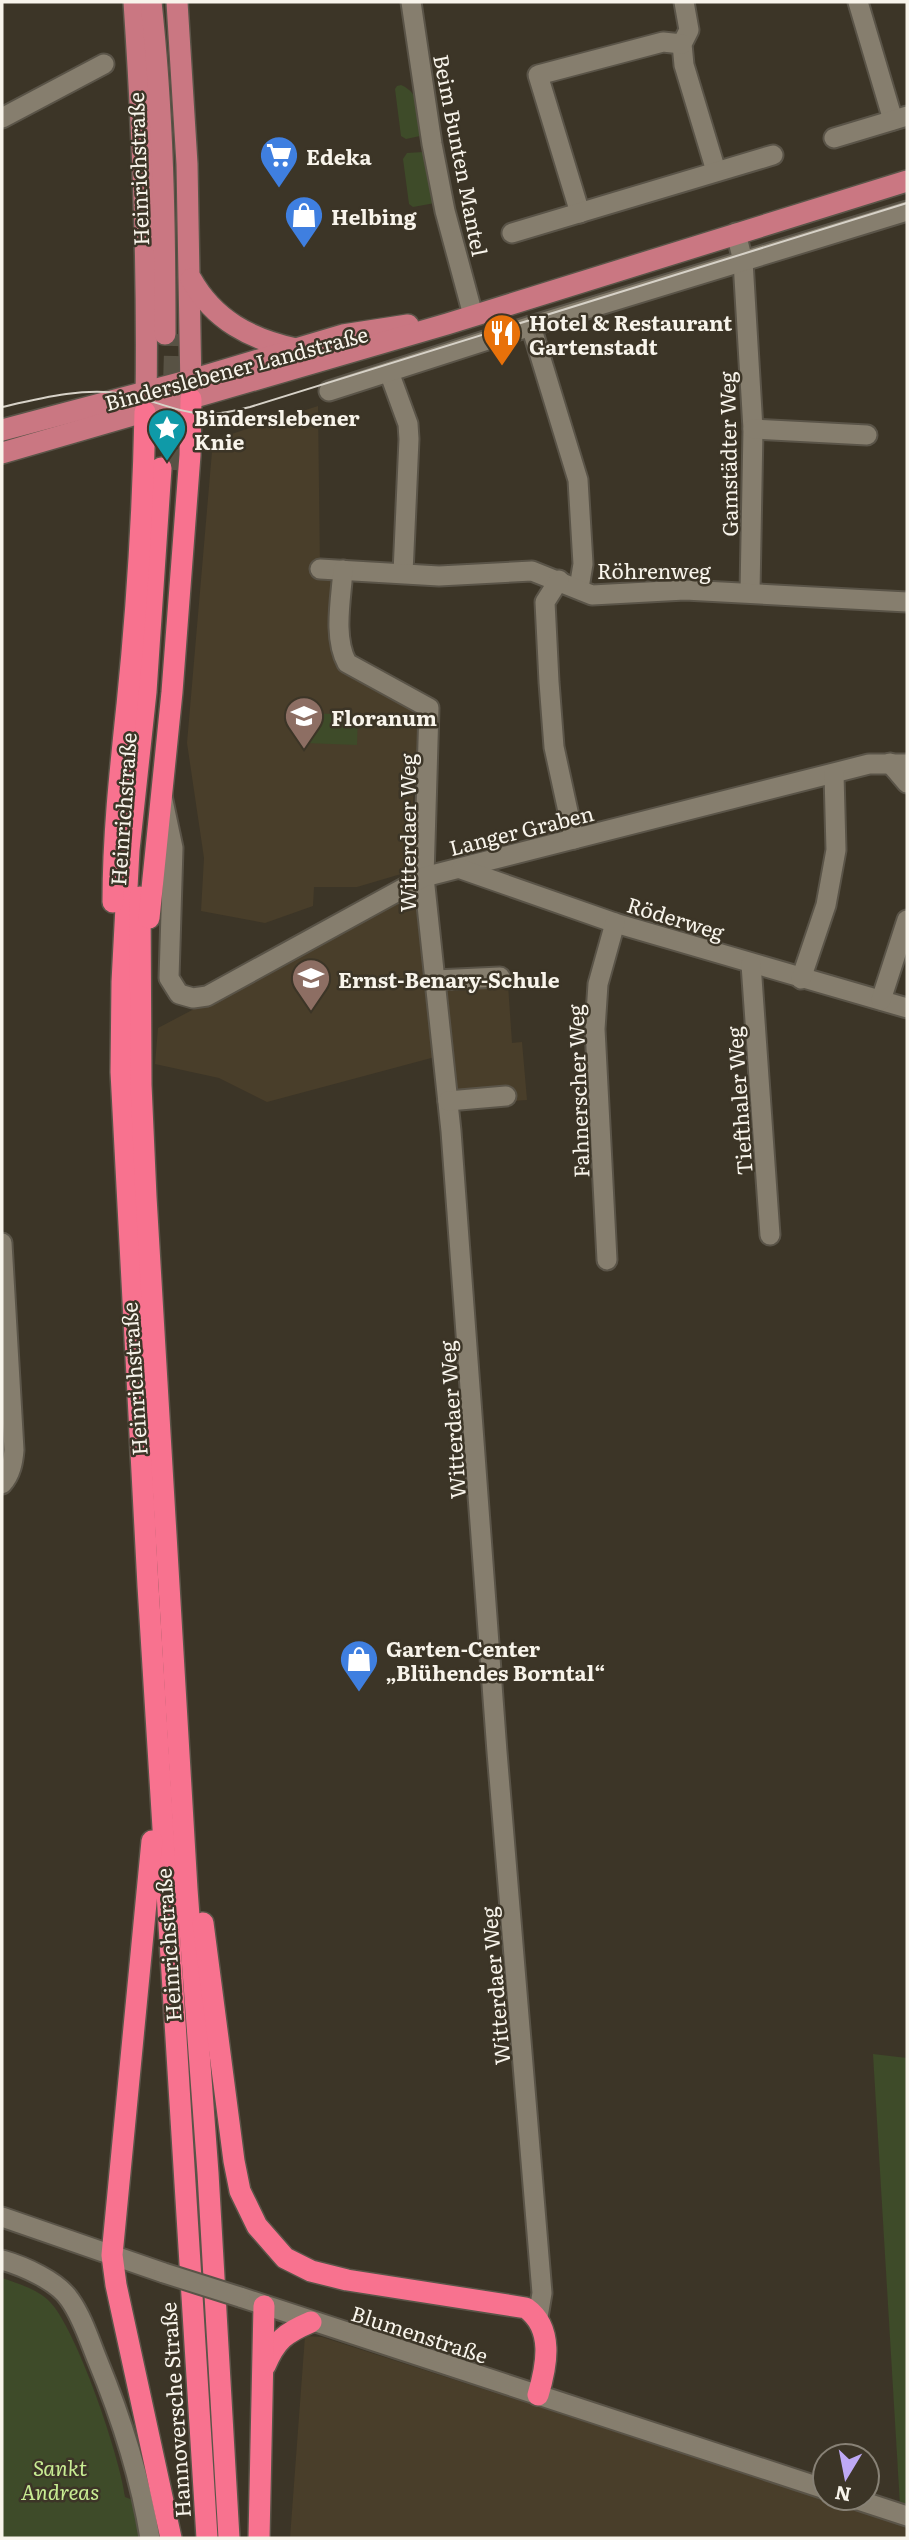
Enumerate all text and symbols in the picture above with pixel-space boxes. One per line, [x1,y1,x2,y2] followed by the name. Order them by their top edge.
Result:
[427,51,497,259] street label: Beim Bunten Mantel
[119,92,155,246] street label: Heinrichstraße
[258,134,300,189] supermarket icon: Edeka
[306,140,373,171] place label: Edeka
[283,194,325,249] shop icon: Helbing
[331,200,417,231] place label: Helbing
[529,306,733,361] place label: Hotel & Restaurant Gartenstadt
[481,312,523,367] restaurant icon: Hotel & Restaurant Gartenstadt
[101,317,371,417] street label: Binderslebener Landstraße
[710,371,744,537] street label: Gamstädter Weg
[194,401,360,456] place label: Binderslebener Knie
[146,407,188,462] place icon: Binderslebener Knie
[597,554,711,585] street label: Röhrenweg
[283,695,325,750] school or university icon: Floranum
[331,701,437,732] place label: Floranum
[101,731,143,887] street label: Heinrichstraße
[391,753,422,912] street label: Witterdaer Weg
[445,796,597,862] street label: Langer Graben
[623,887,729,947] street label: Röderweg
[290,957,332,1012] school or university icon: Ernst-Benary-Schule
[338,963,560,994] place label: Ernst-Benary-Schule
[558,1003,596,1178] street label: Fahnerscher Weg
[717,1025,759,1177] street label: Tiefthaler Weg
[112,1301,154,1457] street label: Heinrichstraße
[430,1339,472,1500] street label: Witterdaer Weg
[386,1632,605,1687] place label: Garten-Center „Blühendes Borntal“
[338,1638,380,1693] shop icon: Garten-Center „Blühendes Borntal“
[146,1867,188,2023] street label: Heinrichstraße
[472,1905,516,2066] street label: Witterdaer Weg
[348,2296,493,2370] street label: Blumenstraße
[151,2301,197,2519] street label: Hannoversche Straße
[811,2442,881,2512] north arrow
[21,2451,99,2506] park label: Sankt Andreas
[833,2480,853,2510] text: N

